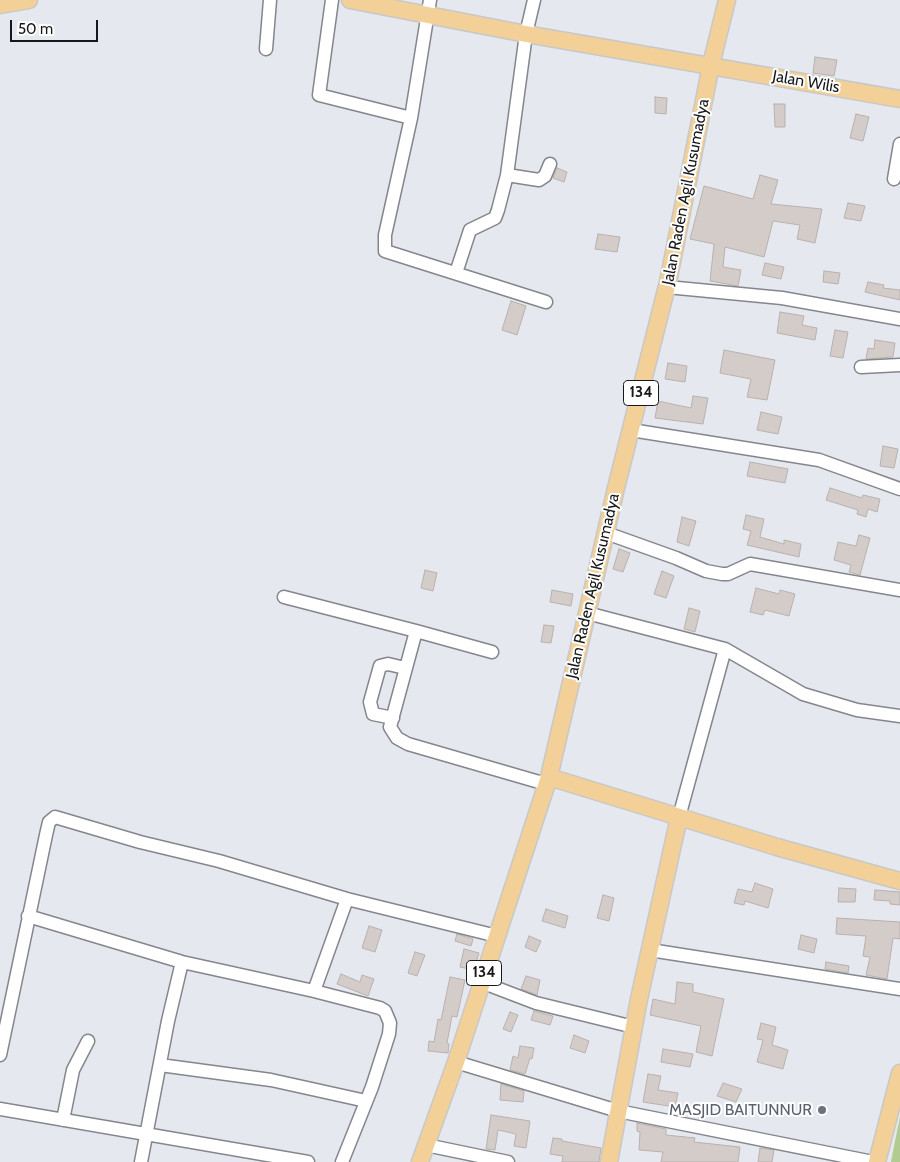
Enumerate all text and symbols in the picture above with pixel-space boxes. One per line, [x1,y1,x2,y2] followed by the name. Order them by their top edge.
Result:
[12,10,100,42] scale bar
[18,20,53,38] text: 50 m
[771,67,841,97] street label: Jalan Wilis
[658,97,714,287] street label: Jalan Raden Agil Kusumadya
[624,380,658,406] road number: 134
[562,491,624,681] street label: Jalan Raden Agil Kusumadya
[466,960,502,986] road number: 134
[669,1100,812,1120] place label: MASJID BAITUNNUR
[816,1104,828,1116] marker: MASJID BAITUNNUR

